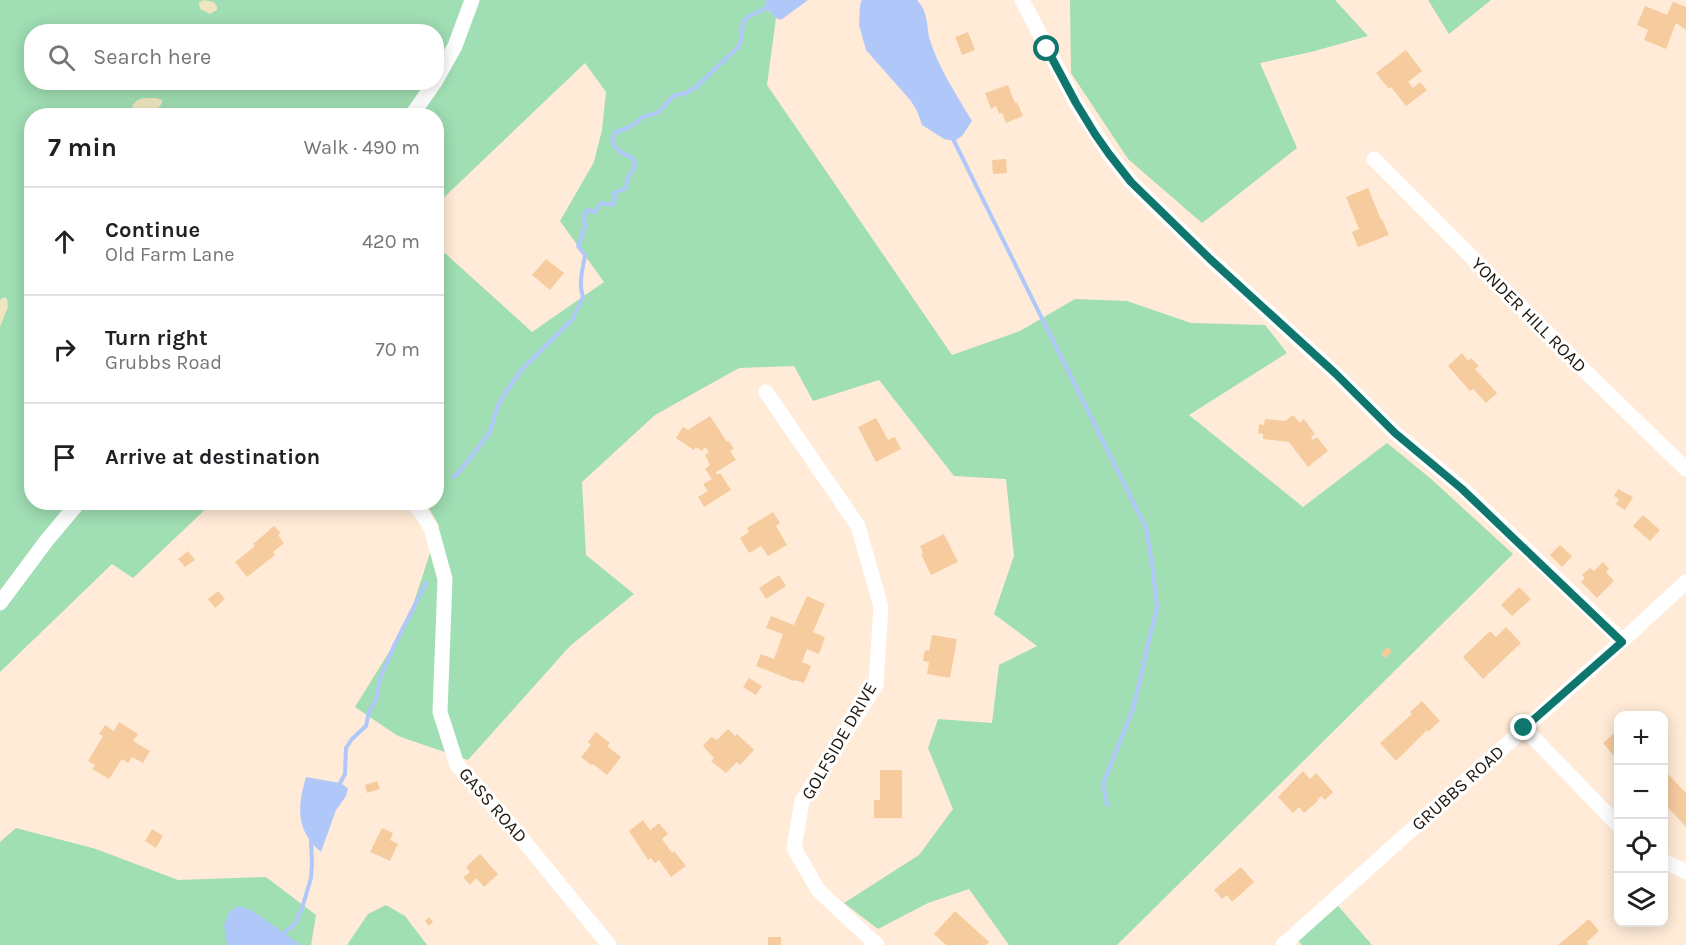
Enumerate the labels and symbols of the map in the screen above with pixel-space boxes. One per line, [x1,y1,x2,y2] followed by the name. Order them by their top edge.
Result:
[1033,35,1059,61] route start
[1467,253,1591,377] street label: YONDER HILL ROAD
[797,679,881,803] street label: GOLFSIDE DRIVE
[1510,714,1536,740] route end
[1407,741,1509,835] street label: GRUBBS ROAD
[454,763,532,847] street label: GASS ROAD

